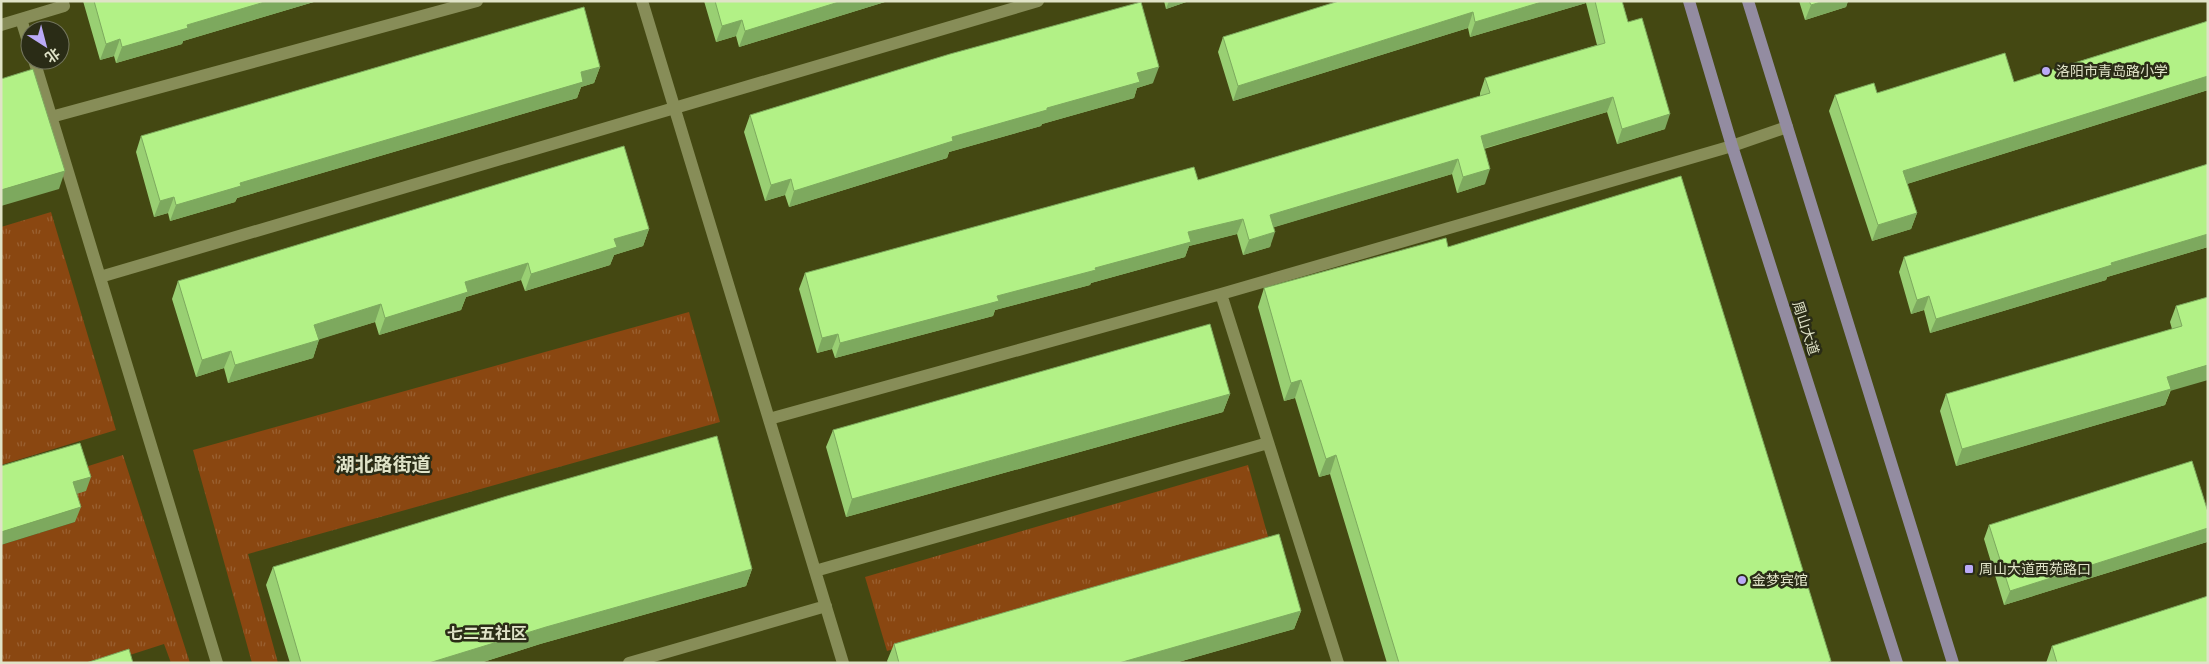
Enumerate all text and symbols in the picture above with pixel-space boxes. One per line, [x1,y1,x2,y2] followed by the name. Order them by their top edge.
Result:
[20,20,70,70] north arrow
[42,44,64,67] text: 北
[2056,62,2168,80] place label: 洛阳市青岛路小学
[2040,65,2052,77] marker: 洛阳市青岛路小学
[1789,299,1823,357] street label: 周山大道
[335,452,431,476] district label: 湖北路街道
[1979,560,2091,578] place label: 周山大道西苑路口
[1963,563,1975,575] marker: 周山大道西苑路口
[1752,571,1808,589] place label: 金梦宾馆
[1736,574,1748,586] marker: 金梦宾馆
[447,623,527,643] district label: 七二五社区

